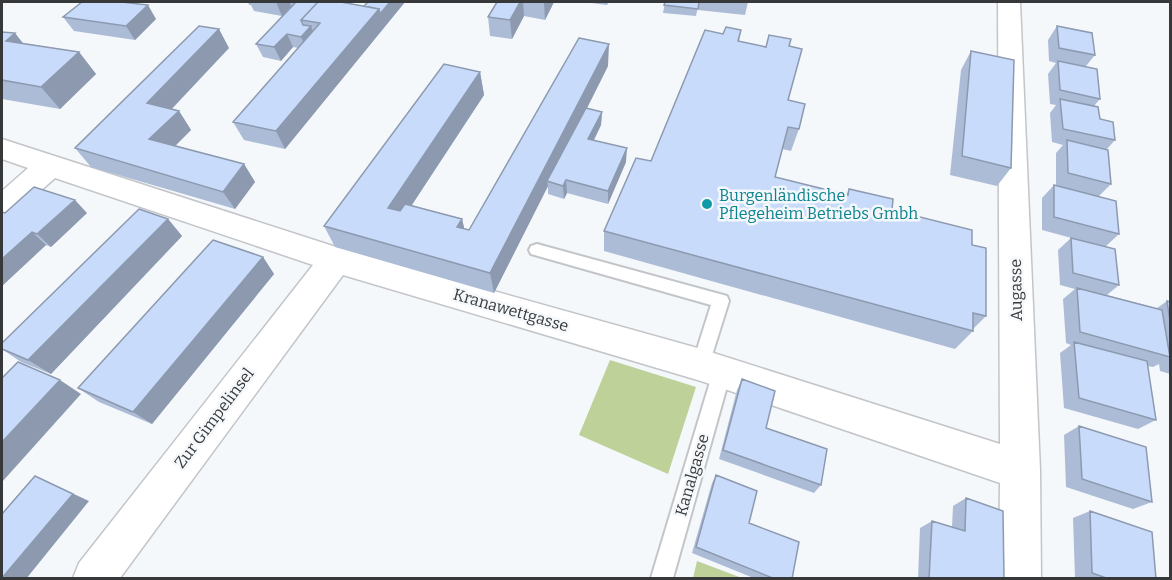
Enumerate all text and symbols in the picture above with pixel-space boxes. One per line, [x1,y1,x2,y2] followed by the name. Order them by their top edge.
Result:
[719,186,918,223] place label: Burgenländische Pflegeheim Betriebs Gmbh
[700,197,714,211] marker: Burgenländische Pflegeheim Betriebs Gmbh
[1006,259,1026,321] street label: Augasse
[451,284,571,336] street label: Kranawettgasse
[170,364,258,472] street label: Zur Gimpelinsel
[671,432,713,518] street label: Kanalgasse

